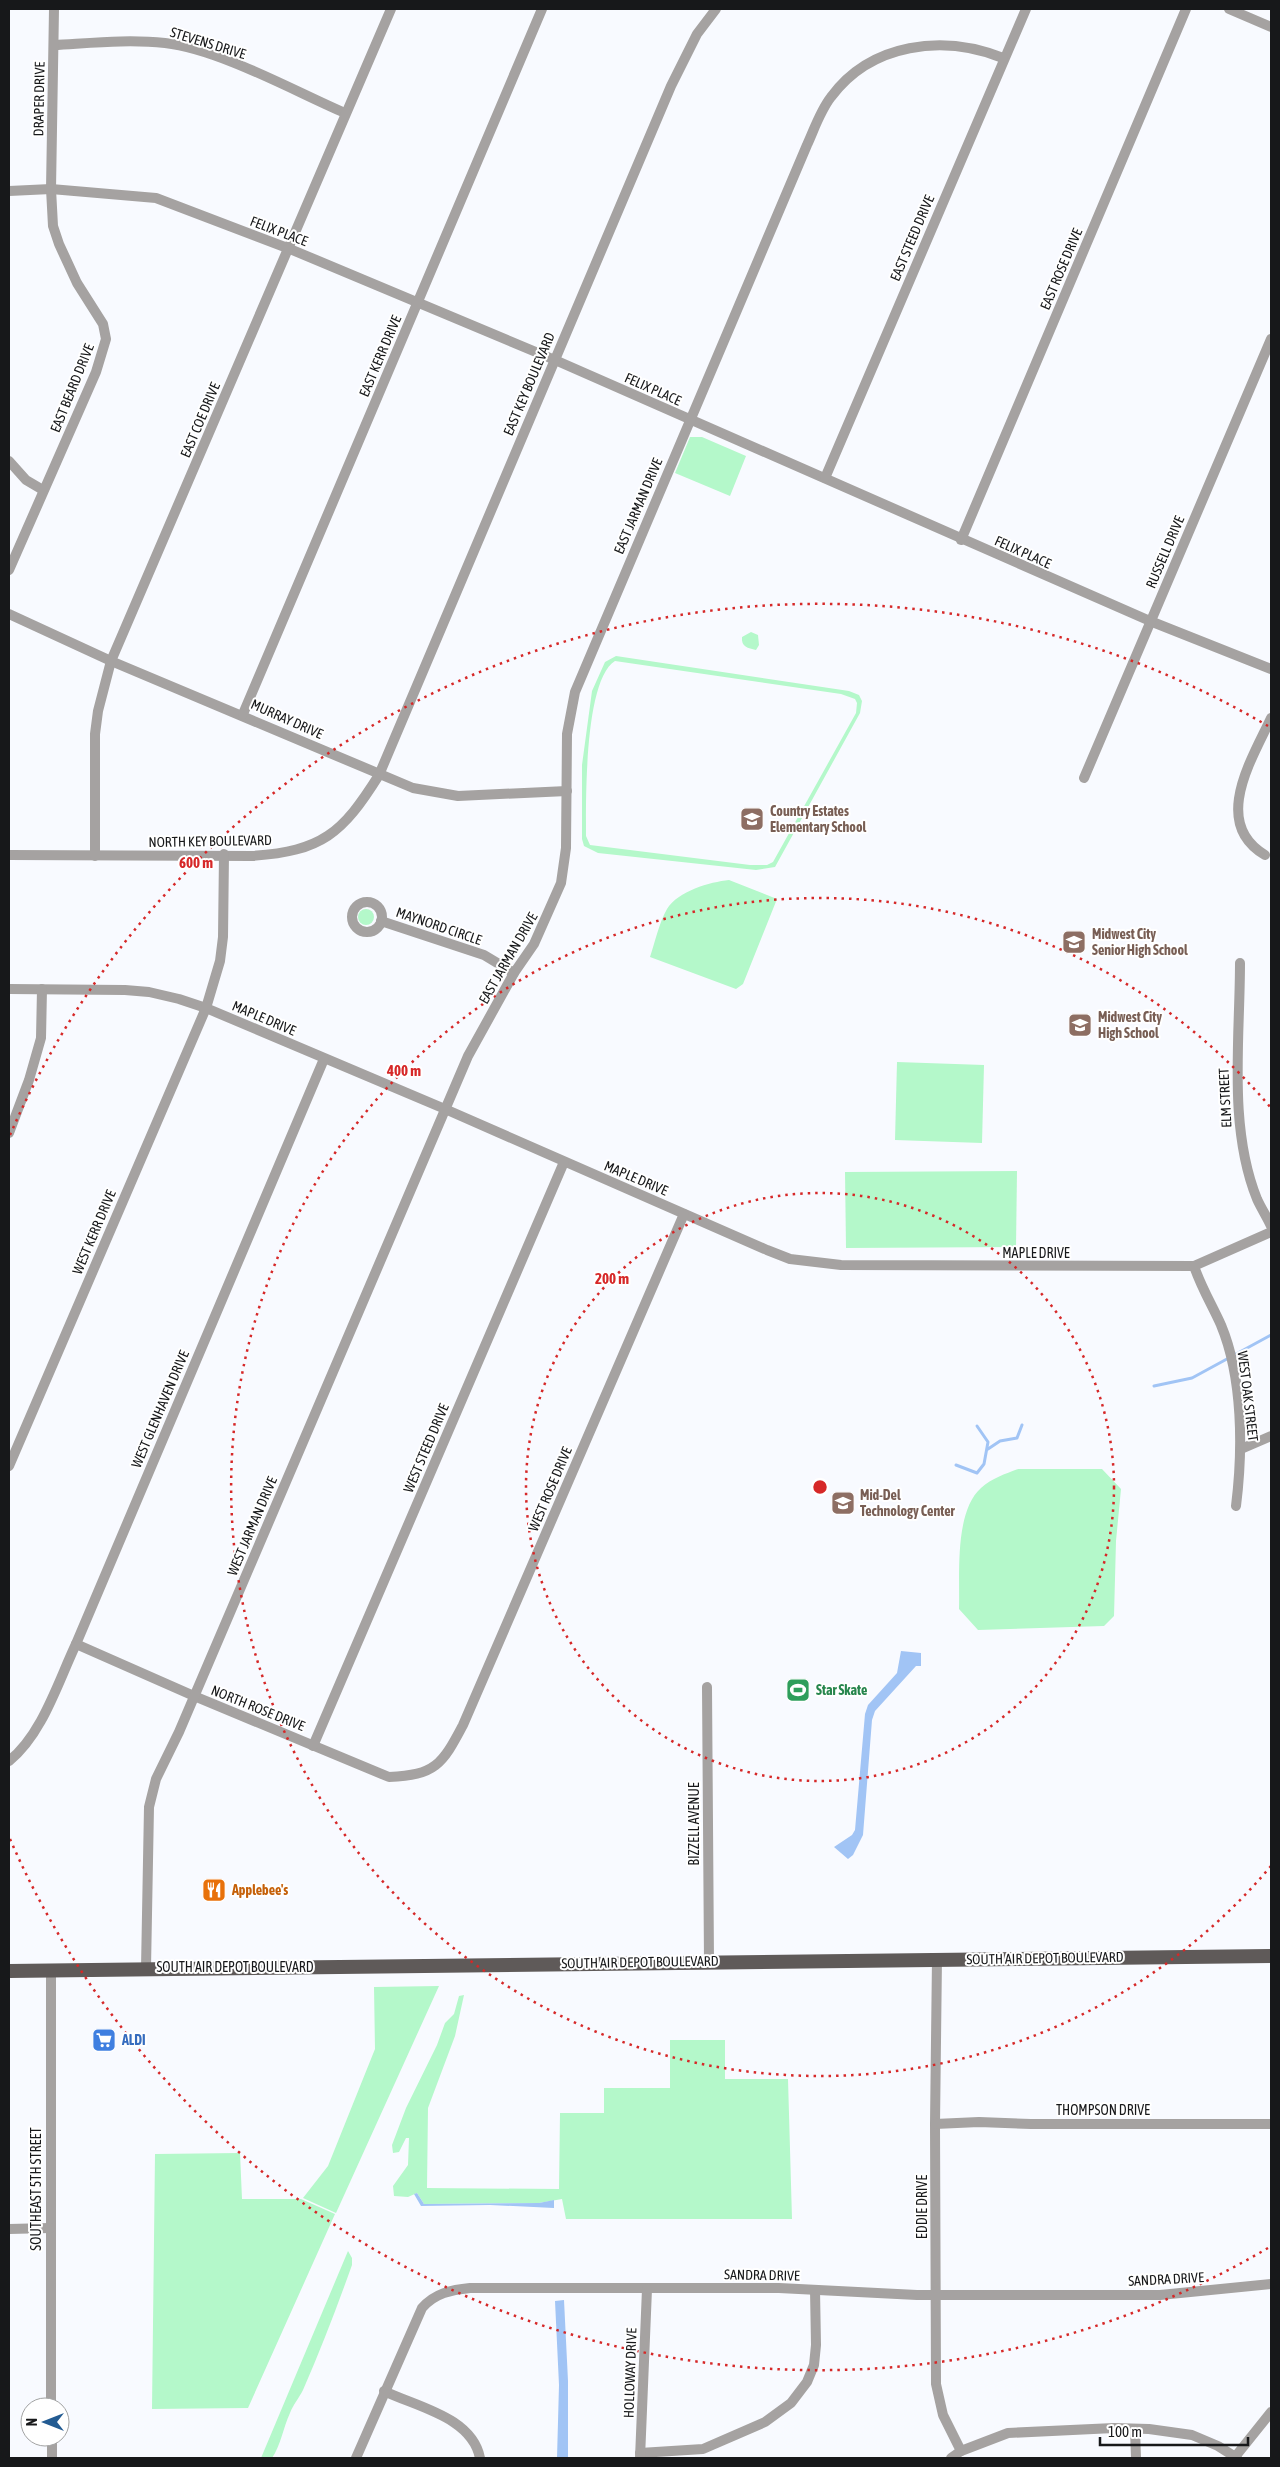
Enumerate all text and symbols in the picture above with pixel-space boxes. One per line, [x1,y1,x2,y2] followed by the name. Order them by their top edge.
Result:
[168,24,248,62] street label: STEVENS DRIVE
[30,61,48,136] street label: DRAPER DRIVE
[887,193,937,283] street label: EAST STEED DRIVE
[248,213,310,249] street label: FELIX PLACE
[1037,226,1085,312] street label: EAST ROSE DRIVE
[356,313,404,399] street label: EAST KERR DRIVE
[500,330,558,438] street label: EAST KEY BOULEVARD
[47,341,97,435] street label: EAST BEARD DRIVE
[622,369,684,409] street label: FELIX PLACE
[177,380,223,460] street label: EAST COE DRIVE
[611,456,665,556] street label: EAST JARMAN DRIVE
[1143,513,1187,591] street label: RUSSELL DRIVE
[992,532,1054,572] street label: FELIX PLACE
[248,696,326,742] street label: MURRAY DRIVE
[770,803,866,835] place label: Country Estates Elementary School
[739,806,765,832] school or university icon: Country Estates Elementary School
[148,832,272,850] street label: NORTH KEY BOULEVARD
[179,854,213,871] text: 600 m
[394,904,484,948] street label: MAYNORD CIRCLE
[475,909,541,1006] street label: EAST JARMAN DRIVE
[1092,926,1188,958] place label: Midwest City Senior High School
[1061,929,1087,955] school or university icon: Midwest City Senior High School
[230,997,298,1039] street label: MAPLE DRIVE
[1098,1009,1162,1041] place label: Midwest City High School
[1067,1012,1093,1038] school or university icon: Midwest City High School
[386,1062,421,1079] text: 400 m
[1215,1068,1235,1128] street label: ELM STREET
[602,1157,670,1199] street label: MAPLE DRIVE
[69,1187,119,1277] street label: WEST KERR DRIVE
[1002,1245,1070,1261] street label: MAPLE DRIVE
[595,1270,629,1287] text: 200 m
[128,1348,192,1470] street label: WEST GLENHAVEN DRIVE
[1235,1350,1261,1442] street label: WEST OAK STREET
[400,1401,452,1495] street label: WEST STEED DRIVE
[525,1444,575,1534] street label: WEST ROSE DRIVE
[224,1474,280,1578] street label: WEST JARMAN DRIVE
[811,1478,829,1496] centre of rings
[860,1487,955,1519] place label: Mid-Del Technology Center
[830,1490,856,1516] school or university icon: Mid-Del Technology Center
[785,1677,811,1703] sports icon: Star Skate
[209,1682,307,1734] street label: NORTH ROSE DRIVE
[816,1682,867,1698] place label: Star Skate
[686,1782,702,1866] street label: BIZZELL AVENUE
[201,1877,227,1903] restaurant icon: Applebee's
[231,1882,288,1898] place label: Applebee's
[966,1949,1124,1967] street label: SOUTH AIR DEPOT BOULEVARD
[561,1953,719,1971] street label: SOUTH AIR DEPOT BOULEVARD
[156,1959,314,1975] street label: SOUTH AIR DEPOT BOULEVARD
[91,2027,117,2053] supermarket icon: ALDI
[121,2032,146,2048] place label: ALDI
[1056,2102,1150,2118] street label: THOMPSON DRIVE
[28,2127,44,2251] street label: SOUTHEAST 5TH STREET
[914,2175,930,2239] street label: EDDIE DRIVE
[724,2266,800,2284] street label: SANDRA DRIVE
[1128,2269,1204,2289] street label: SANDRA DRIVE
[620,2328,640,2418] street label: HOLLOWAY DRIVE
[20,2397,70,2447] north arrow
[1100,2414,1248,2446] scale bar
[24,2418,40,2426] text: N
[1108,2423,1142,2440] text: 100 m

